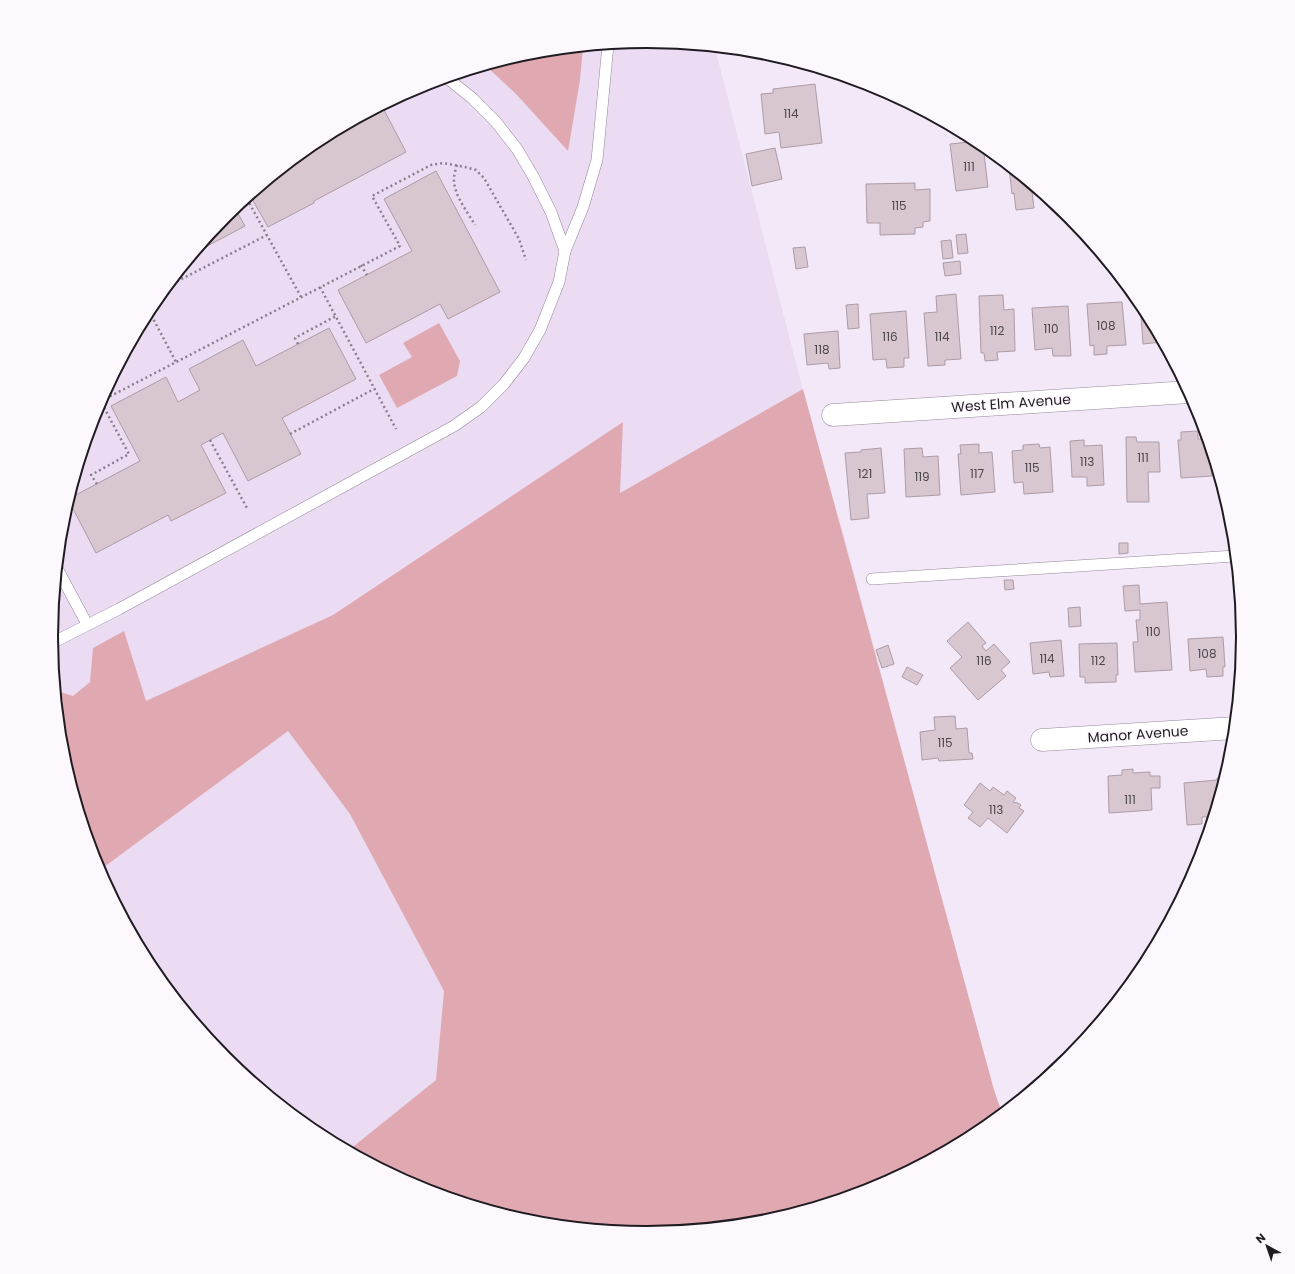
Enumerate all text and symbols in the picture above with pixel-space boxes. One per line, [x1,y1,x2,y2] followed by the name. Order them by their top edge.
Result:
[783,105,799,122] house number: 114
[963,158,975,175] house number: 111
[891,197,907,214] house number: 115
[1097,317,1115,334] house number: 108
[1043,320,1059,337] house number: 110
[990,322,1004,339] house number: 112
[882,328,898,345] house number: 116
[934,328,950,345] house number: 114
[814,341,830,358] house number: 118
[951,389,1072,417] street label: West Elm Avenue
[1137,449,1149,466] house number: 111
[1080,453,1094,470] house number: 113
[1024,459,1040,476] house number: 115
[858,465,872,482] house number: 121
[970,465,985,482] house number: 117
[914,468,930,485] house number: 119
[1145,623,1161,640] house number: 110
[1198,645,1216,662] house number: 108
[1039,650,1055,667] house number: 114
[976,652,992,669] house number: 116
[1091,652,1105,669] house number: 112
[1087,720,1189,747] street label: Manor Avenue
[937,734,953,751] house number: 115
[1124,791,1136,808] house number: 111
[989,801,1003,818] house number: 113
[1247,1226,1287,1266] north arrow
[1252,1230,1269,1247] text: N

